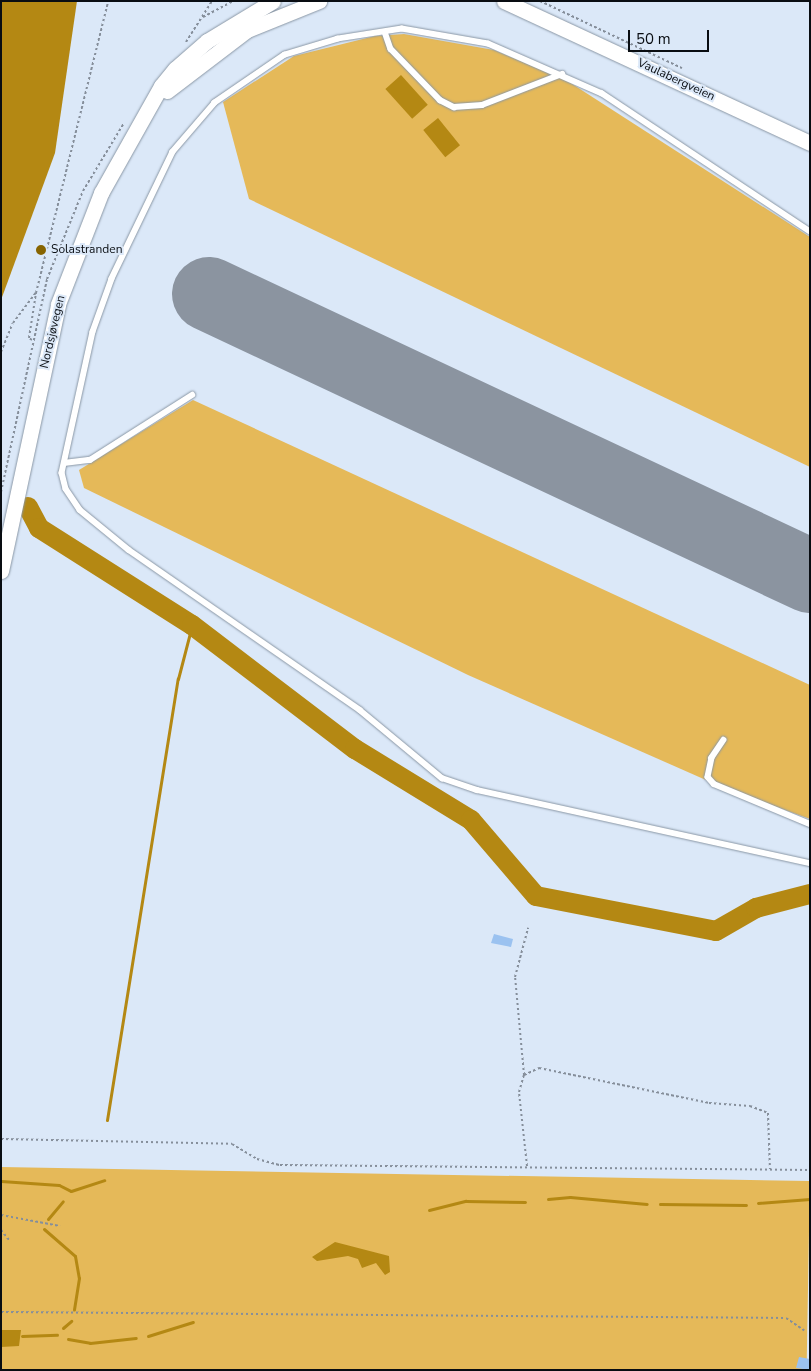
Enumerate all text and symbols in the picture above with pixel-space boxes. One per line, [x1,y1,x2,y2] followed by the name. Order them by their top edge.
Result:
[631,20,712,52] scale bar
[636,29,671,49] text: 50 m
[635,56,717,104] street label: Vaulabergveien
[51,243,122,257] place label: Solastranden
[35,244,47,256] marker: Solastranden
[38,294,68,370] street label: Nordsjøvegen

